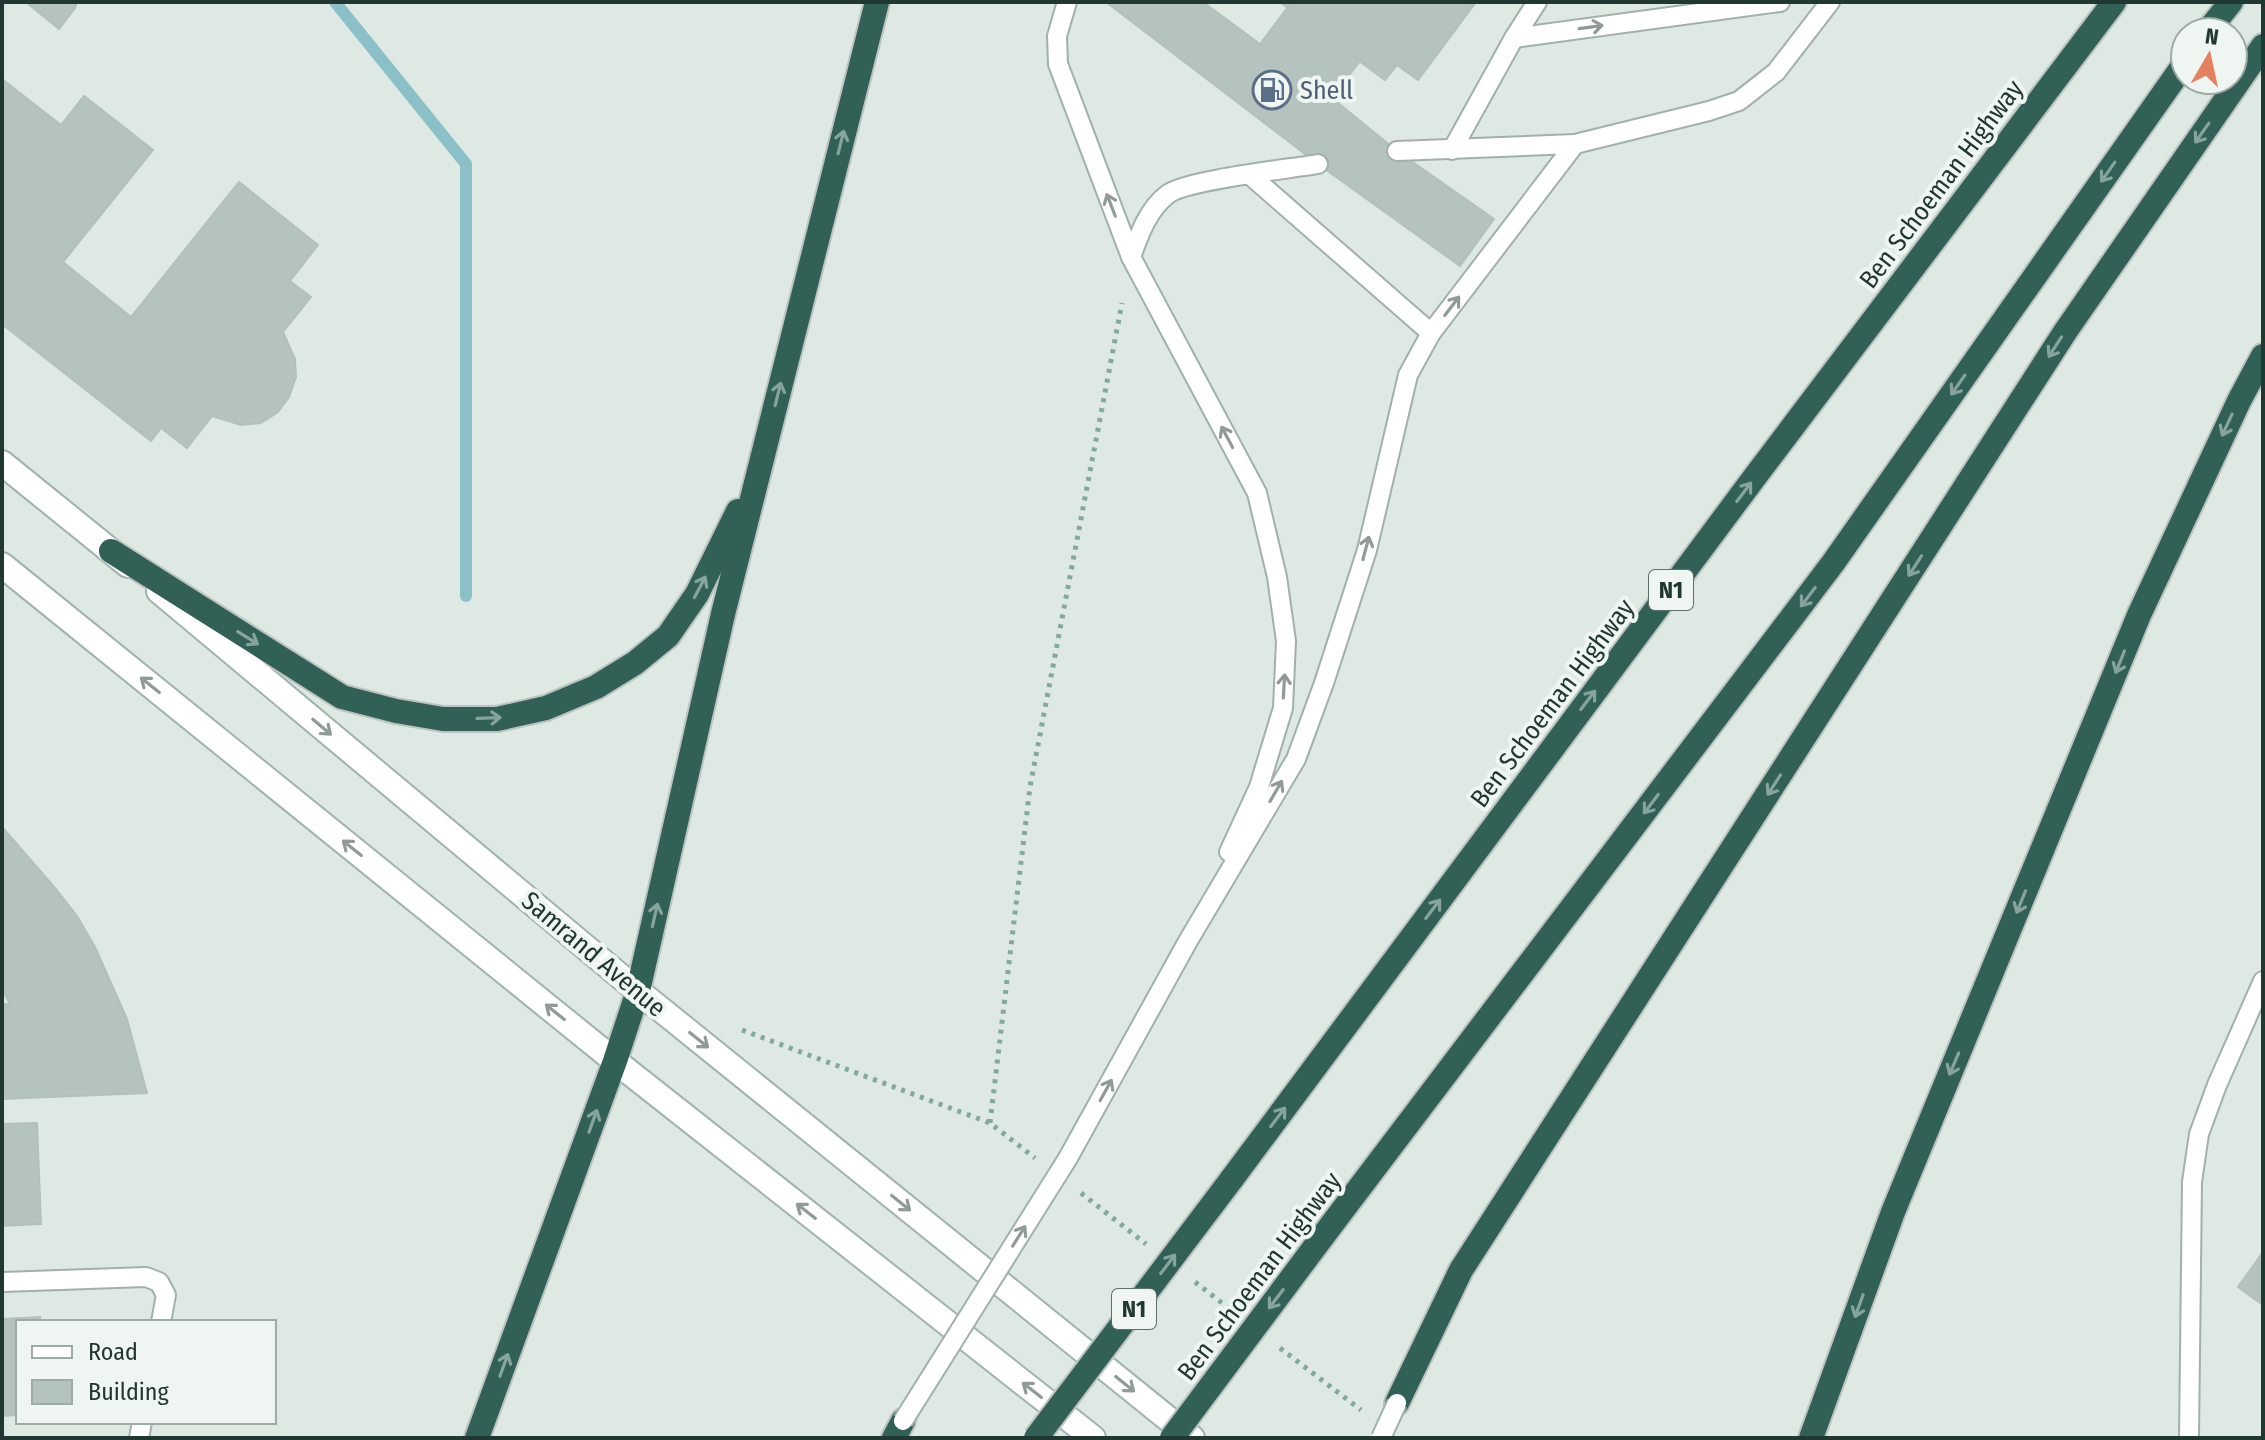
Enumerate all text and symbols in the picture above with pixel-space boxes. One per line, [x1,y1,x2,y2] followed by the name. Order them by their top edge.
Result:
[2169,16,2249,96] north arrow
[1577,20,1604,35] one-way arrow
[2203,22,2221,51] text: N
[1251,69,1293,111] fuel station icon: Shell
[1853,74,2030,294] street label: Ben Schoeman Highway
[1300,75,1353,106] place label: Shell
[2194,121,2210,143] one-way arrow
[835,129,850,155] one-way arrow
[2100,161,2116,183] one-way arrow
[1103,193,1117,218] one-way arrow
[1443,296,1460,317] one-way arrow
[2047,335,2063,358] one-way arrow
[1950,374,1967,395] one-way arrow
[771,381,786,407] one-way arrow
[2219,413,2234,437] one-way arrow
[1219,426,1235,449] one-way arrow
[1735,481,1752,503] one-way arrow
[1360,536,1375,562] one-way arrow
[1906,554,1922,577] one-way arrow
[1649,570,1693,610] road number: N1
[693,575,708,599] one-way arrow
[1799,586,1816,607] one-way arrow
[1464,593,1641,813] street label: Ben Schoeman Highway
[236,630,259,646] one-way arrow
[2111,649,2126,674] one-way arrow
[1276,673,1291,700] one-way arrow
[140,676,161,694] one-way arrow
[1580,690,1597,711] one-way arrow
[475,711,501,726] one-way arrow
[311,718,331,736] one-way arrow
[1766,773,1782,796] one-way arrow
[1268,780,1284,803] one-way arrow
[1642,793,1659,814] one-way arrow
[343,839,363,857] one-way arrow
[515,885,672,1024] street label: Samrand Avenue
[2013,889,2027,914] one-way arrow
[1425,898,1441,920] one-way arrow
[648,903,663,928] one-way arrow
[545,1003,566,1020] one-way arrow
[688,1031,709,1049] one-way arrow
[1946,1051,1960,1076] one-way arrow
[1098,1079,1114,1102] one-way arrow
[1269,1107,1286,1129] one-way arrow
[587,1109,601,1134] one-way arrow
[1171,1166,1348,1386] street label: Ben Schoeman Highway
[890,1194,911,1212] one-way arrow
[796,1202,817,1220] one-way arrow
[1011,1225,1027,1248] one-way arrow
[1159,1254,1176,1275] one-way arrow
[1268,1288,1285,1309] one-way arrow
[1112,1289,1156,1329] road number: N1
[1850,1293,1865,1318] one-way arrow
[16,1320,276,1424] legend
[88,1338,138,1366] text: Road
[498,1353,512,1378] one-way arrow
[1114,1375,1135,1393] one-way arrow
[88,1378,170,1406] text: Building
[1022,1381,1043,1398] one-way arrow

